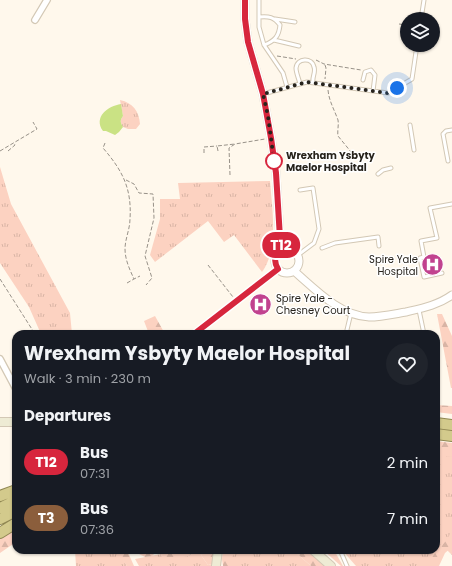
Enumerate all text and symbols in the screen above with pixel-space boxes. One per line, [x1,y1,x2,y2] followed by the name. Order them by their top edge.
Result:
[400,12,440,52] map controls
[400,12,440,52] button: layers
[387,78,407,98] your location
[286,148,376,175] place label: Wrexham Ysbyty Maelor Hospital
[265,152,283,170] marker: Wrexham Ysbyty Maelor Hospital
[258,232,304,258] line badge: T12
[270,235,292,255] text: T12
[369,252,418,279] place label: Spire Yale Hospital
[420,252,446,278] hospital icon: Spire Yale Hospital
[247,291,273,317] hospital icon: Spire Yale - Chesney Court
[276,291,351,318] place label: Spire Yale - Chesney Court
[24,340,350,367] text: Wrexham Ysbyty Maelor Hospital
[386,343,428,385] button: heart
[24,369,151,388] text: Walk · 3 min · 230 m
[24,405,111,426] text: Departures
[80,442,108,463] text: Bus
[35,452,57,472] text: T12
[387,452,428,473] text: 2 min
[80,464,110,483] text: 07:31
[80,498,108,519] text: Bus
[38,508,54,528] text: T3
[387,508,428,529] text: 7 min
[80,520,114,539] text: 07:36

